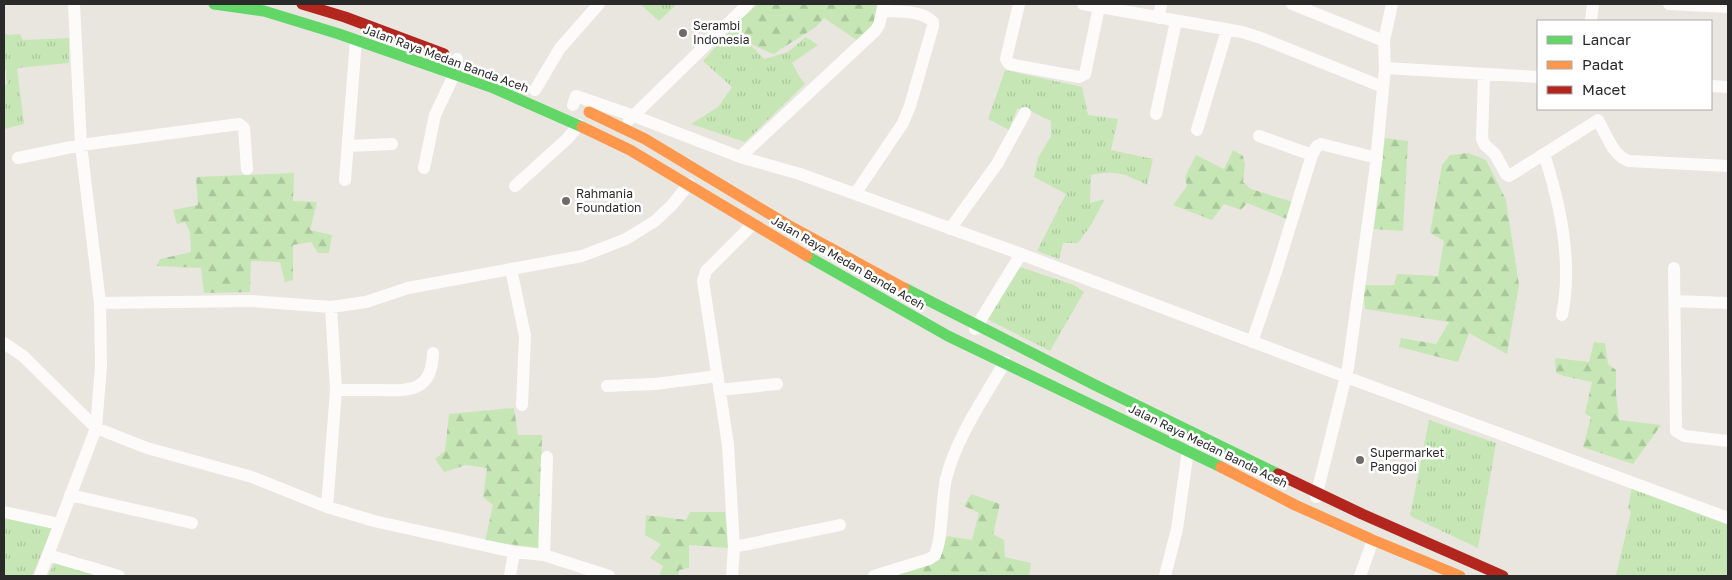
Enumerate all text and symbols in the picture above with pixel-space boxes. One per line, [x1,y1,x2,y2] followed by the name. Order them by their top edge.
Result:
[693,18,749,47] place label: Serambi Indonesia
[1537,20,1712,110] legend
[361,22,531,96] street label: Jalan Raya Medan Banda Aceh
[677,27,689,39] marker: Serambi Indonesia
[1582,30,1631,48] text: Lancar
[1582,55,1624,73] text: Padat
[1582,80,1626,98] text: Macet
[576,186,642,215] place label: Rahmania Foundation
[560,195,572,207] marker: Rahmania Foundation
[769,212,928,313] street label: Jalan Raya Medan Banda Aceh
[1126,400,1290,491] street label: Jalan Raya Medan Banda Aceh
[1370,445,1445,474] place label: Supermarket Panggoi
[1354,454,1366,466] marker: Supermarket Panggoi

